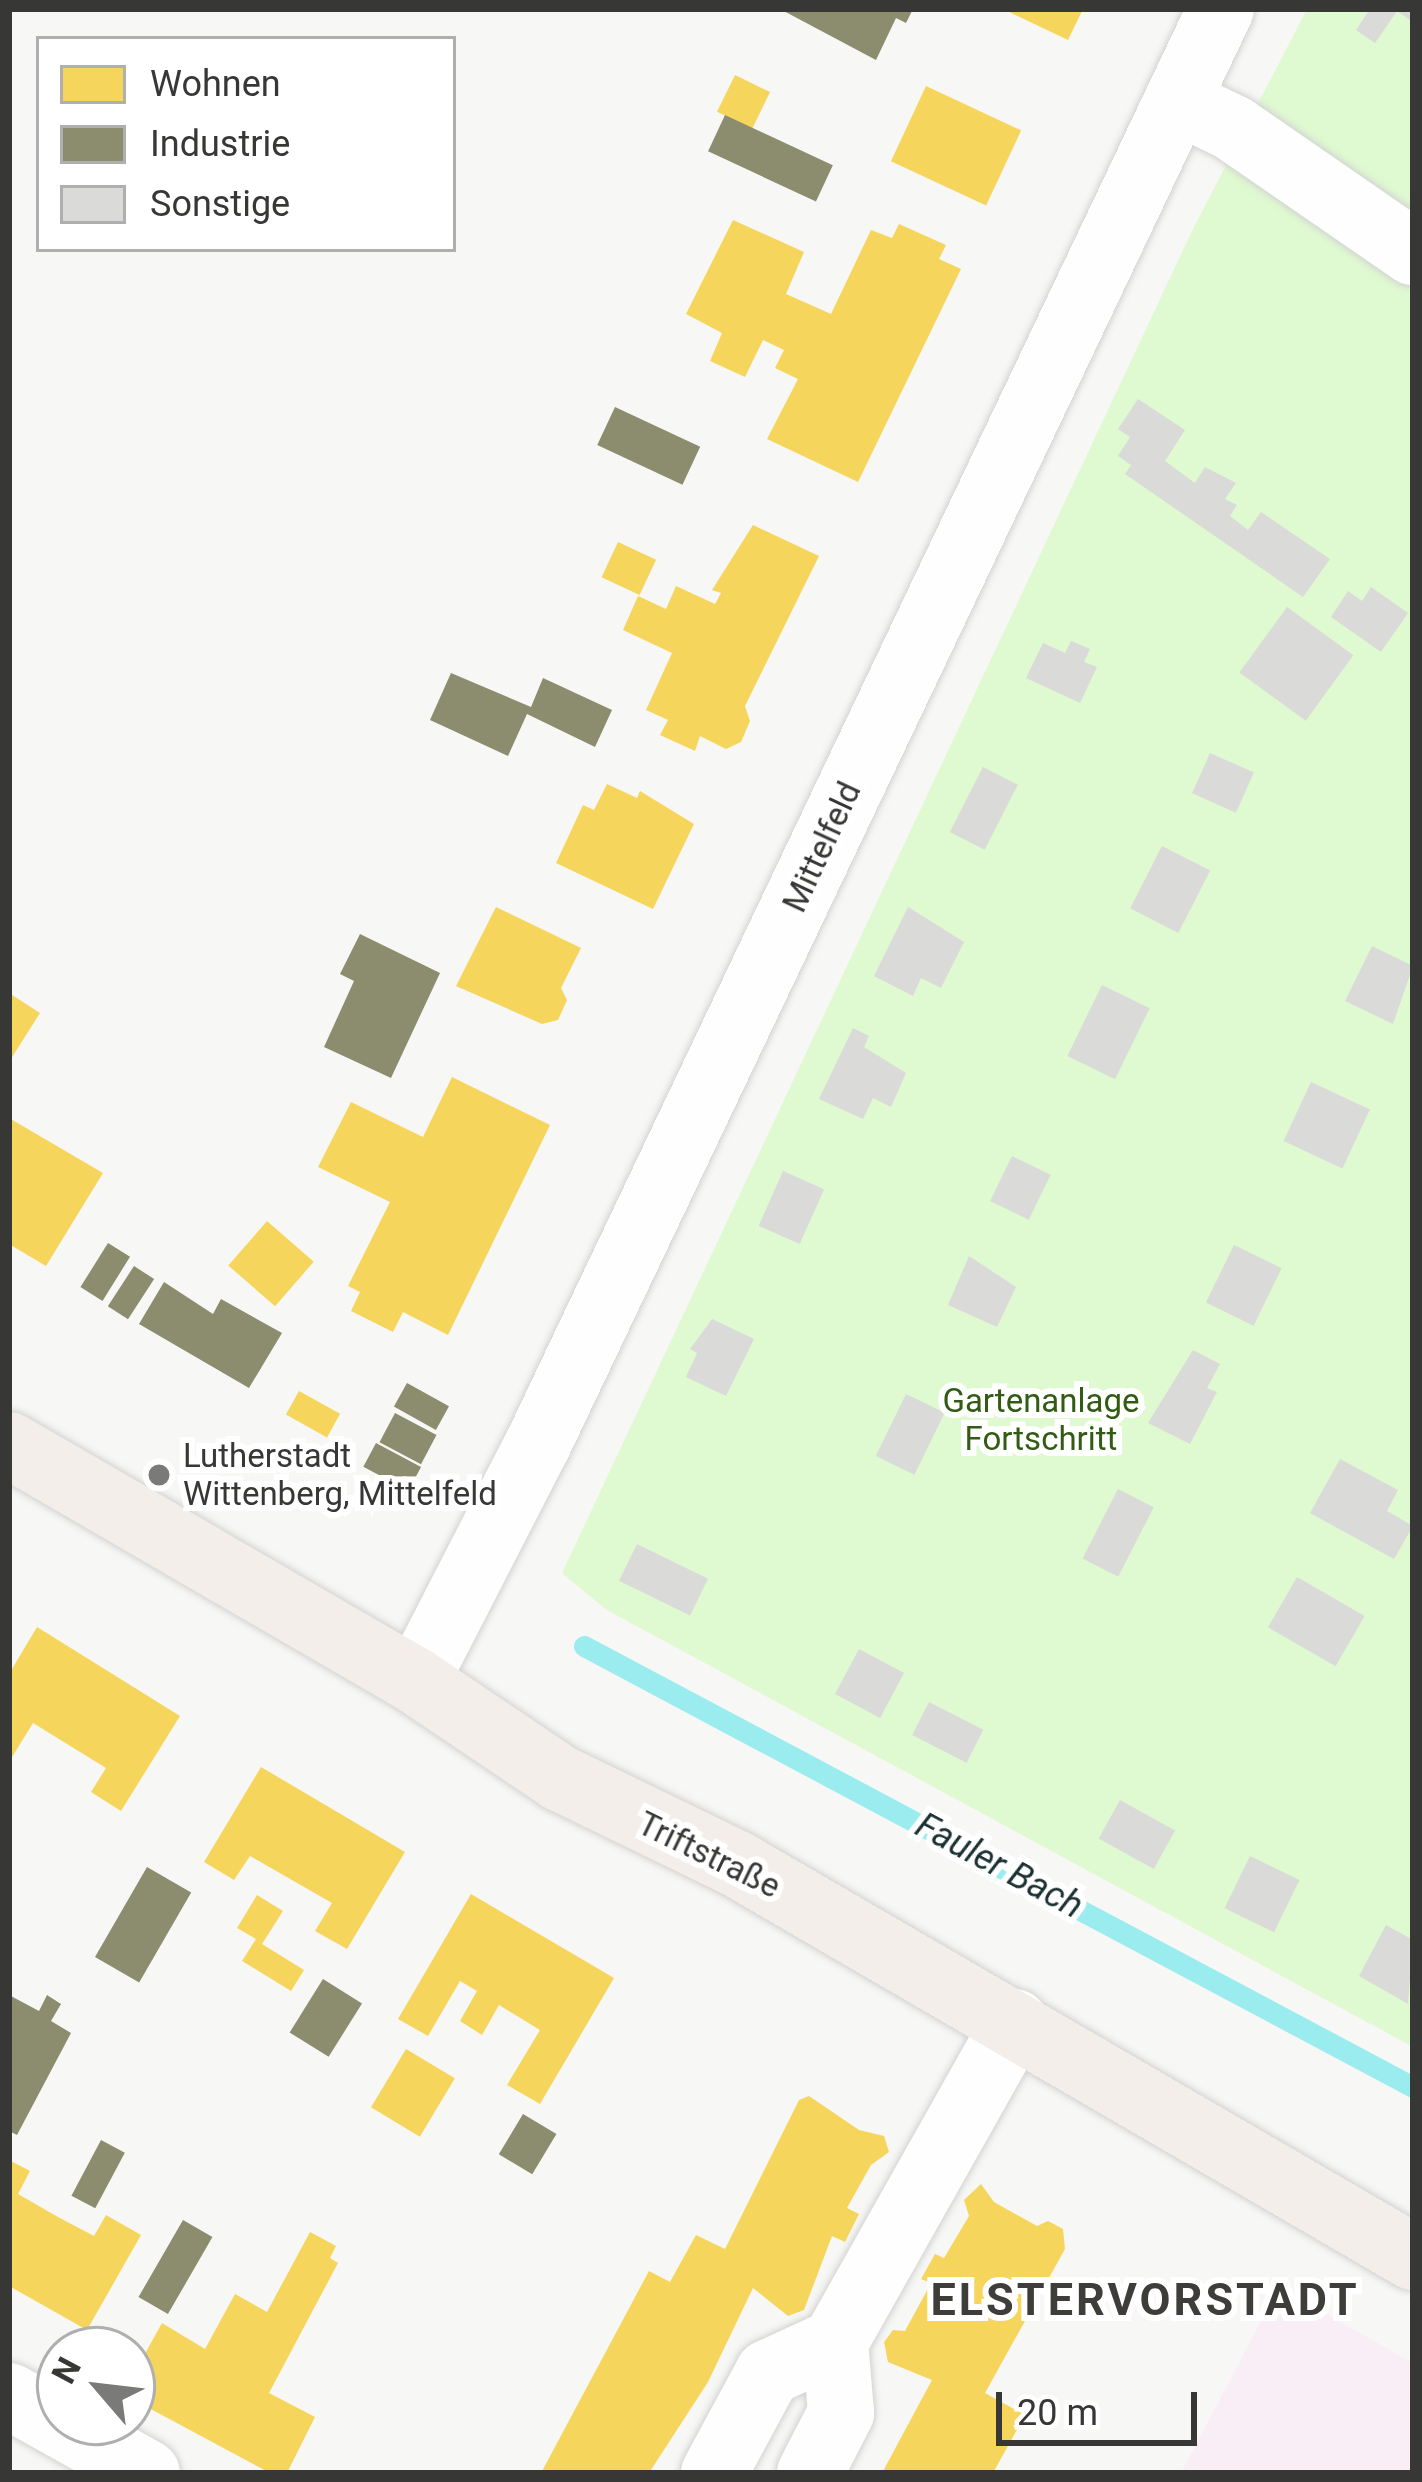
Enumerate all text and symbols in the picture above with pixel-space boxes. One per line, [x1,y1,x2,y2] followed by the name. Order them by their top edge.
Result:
[36,36,456,252] legend
[150,63,281,105] text: Wohnen
[150,123,290,165] text: Industrie
[150,183,290,225] text: Sonstige
[775,776,869,918] street label: Mittelfeld
[942,1381,1140,1459] park label: Gartenanlage Fortschritt
[183,1436,497,1514] place label: Lutherstadt Wittenberg, Mittelfeld
[146,1462,172,1488] marker: Lutherstadt Wittenberg, Mittelfeld
[631,1804,787,1906] street label: Triftstraße
[908,1804,1090,1928] water label: Fauler Bach
[930,2273,1360,2327] district label: ELSTERVORSTADT
[36,2326,156,2446] north arrow
[44,2351,89,2390] text: N
[1002,2368,1203,2442] scale bar
[1017,2392,1098,2434] text: 20 m

